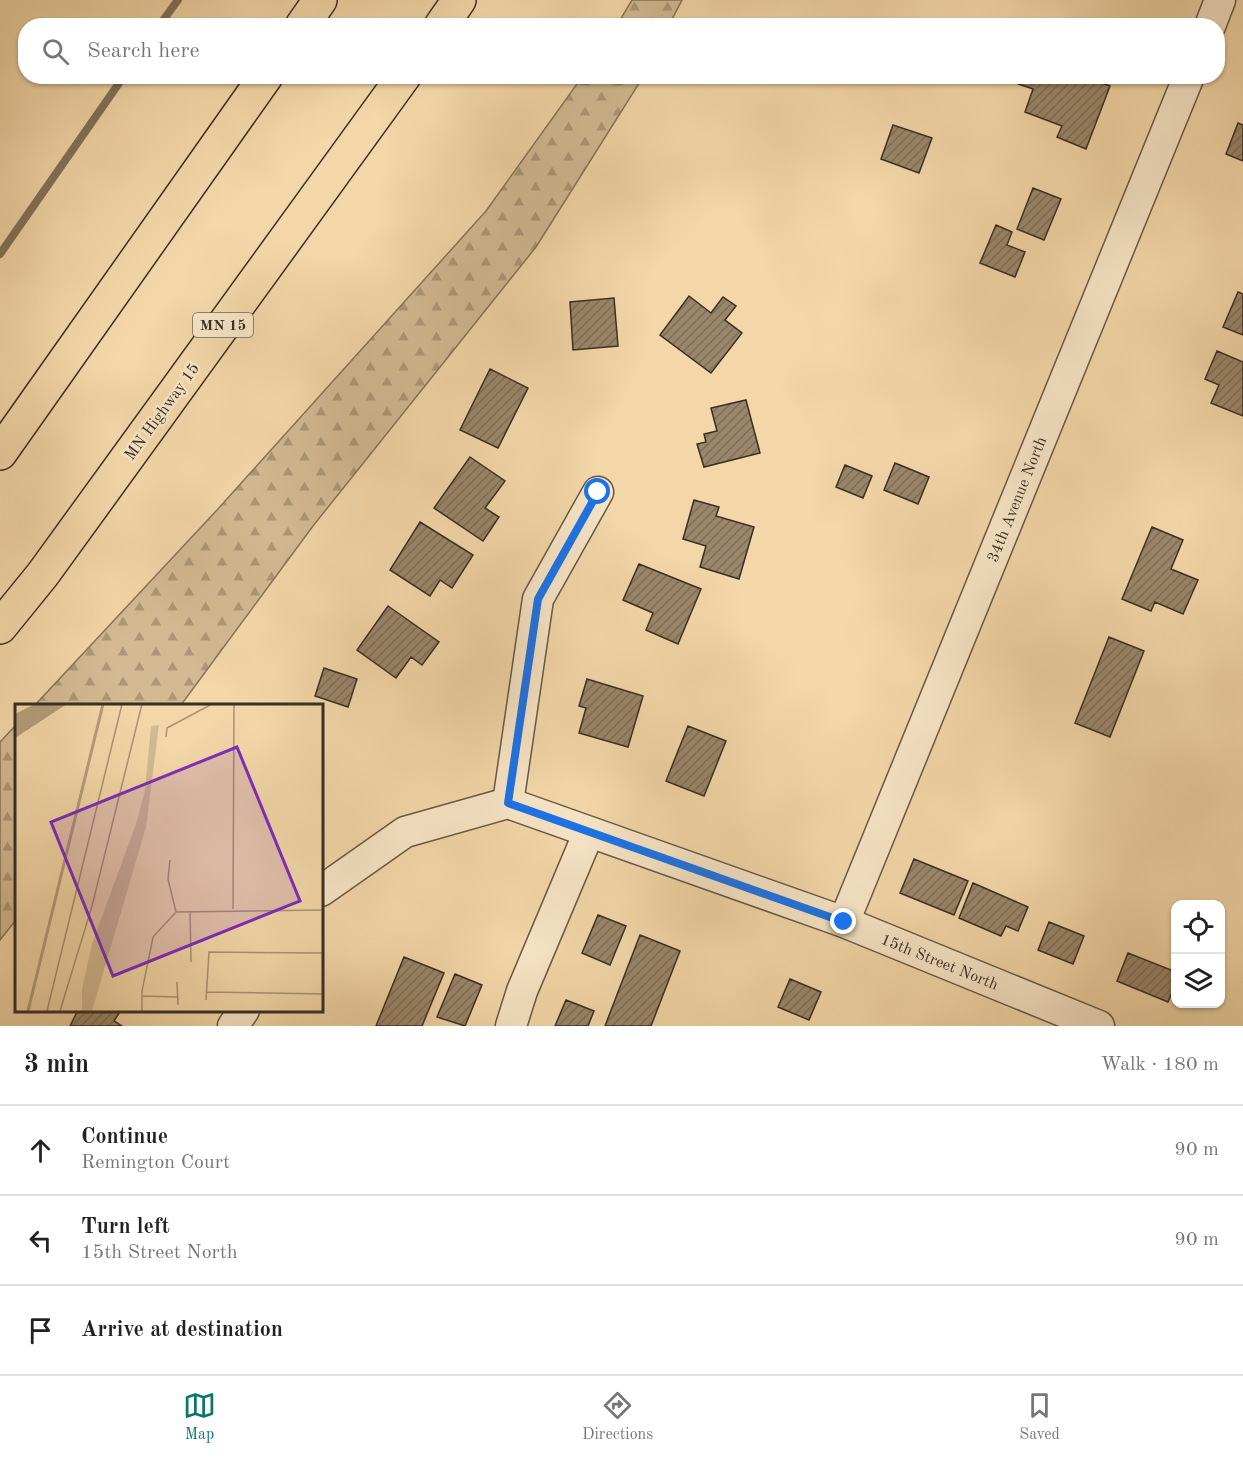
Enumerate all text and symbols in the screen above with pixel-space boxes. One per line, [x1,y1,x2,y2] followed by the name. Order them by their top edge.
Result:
[18,18,1225,84] search box
[39,35,72,68] icon: search
[87,40,200,62] text: Search here
[193,313,253,337] road number: MN 15
[122,361,203,464] street label: MN Highway 15
[985,434,1050,565] street label: 34th Avenue North
[584,478,610,504] route start
[15,704,322,1011] inset map
[1171,900,1225,1008] map controls
[1171,900,1225,954] button: locate
[830,908,856,934] route end
[878,932,1001,994] street label: 15th Street North
[1171,954,1225,1008] button: layers
[24,1052,89,1078] text: 3 min
[1100,1055,1219,1075] text: Walk · 180 m
[81,1126,168,1148] text: Continue
[24,1134,57,1167] icon: ahead
[1174,1140,1219,1160] text: 90 m
[81,1153,230,1173] text: Remington Court
[81,1216,170,1238] text: Turn left
[24,1224,57,1257] icon: left
[1174,1230,1219,1250] text: 90 m
[81,1243,238,1263] text: 15th Street North
[24,1314,57,1347] icon: arrive
[81,1319,283,1341] text: Arrive at destination
[183,1389,216,1445] tab: Map
[582,1389,653,1445] tab: Directions
[1019,1389,1060,1445] tab: Saved

